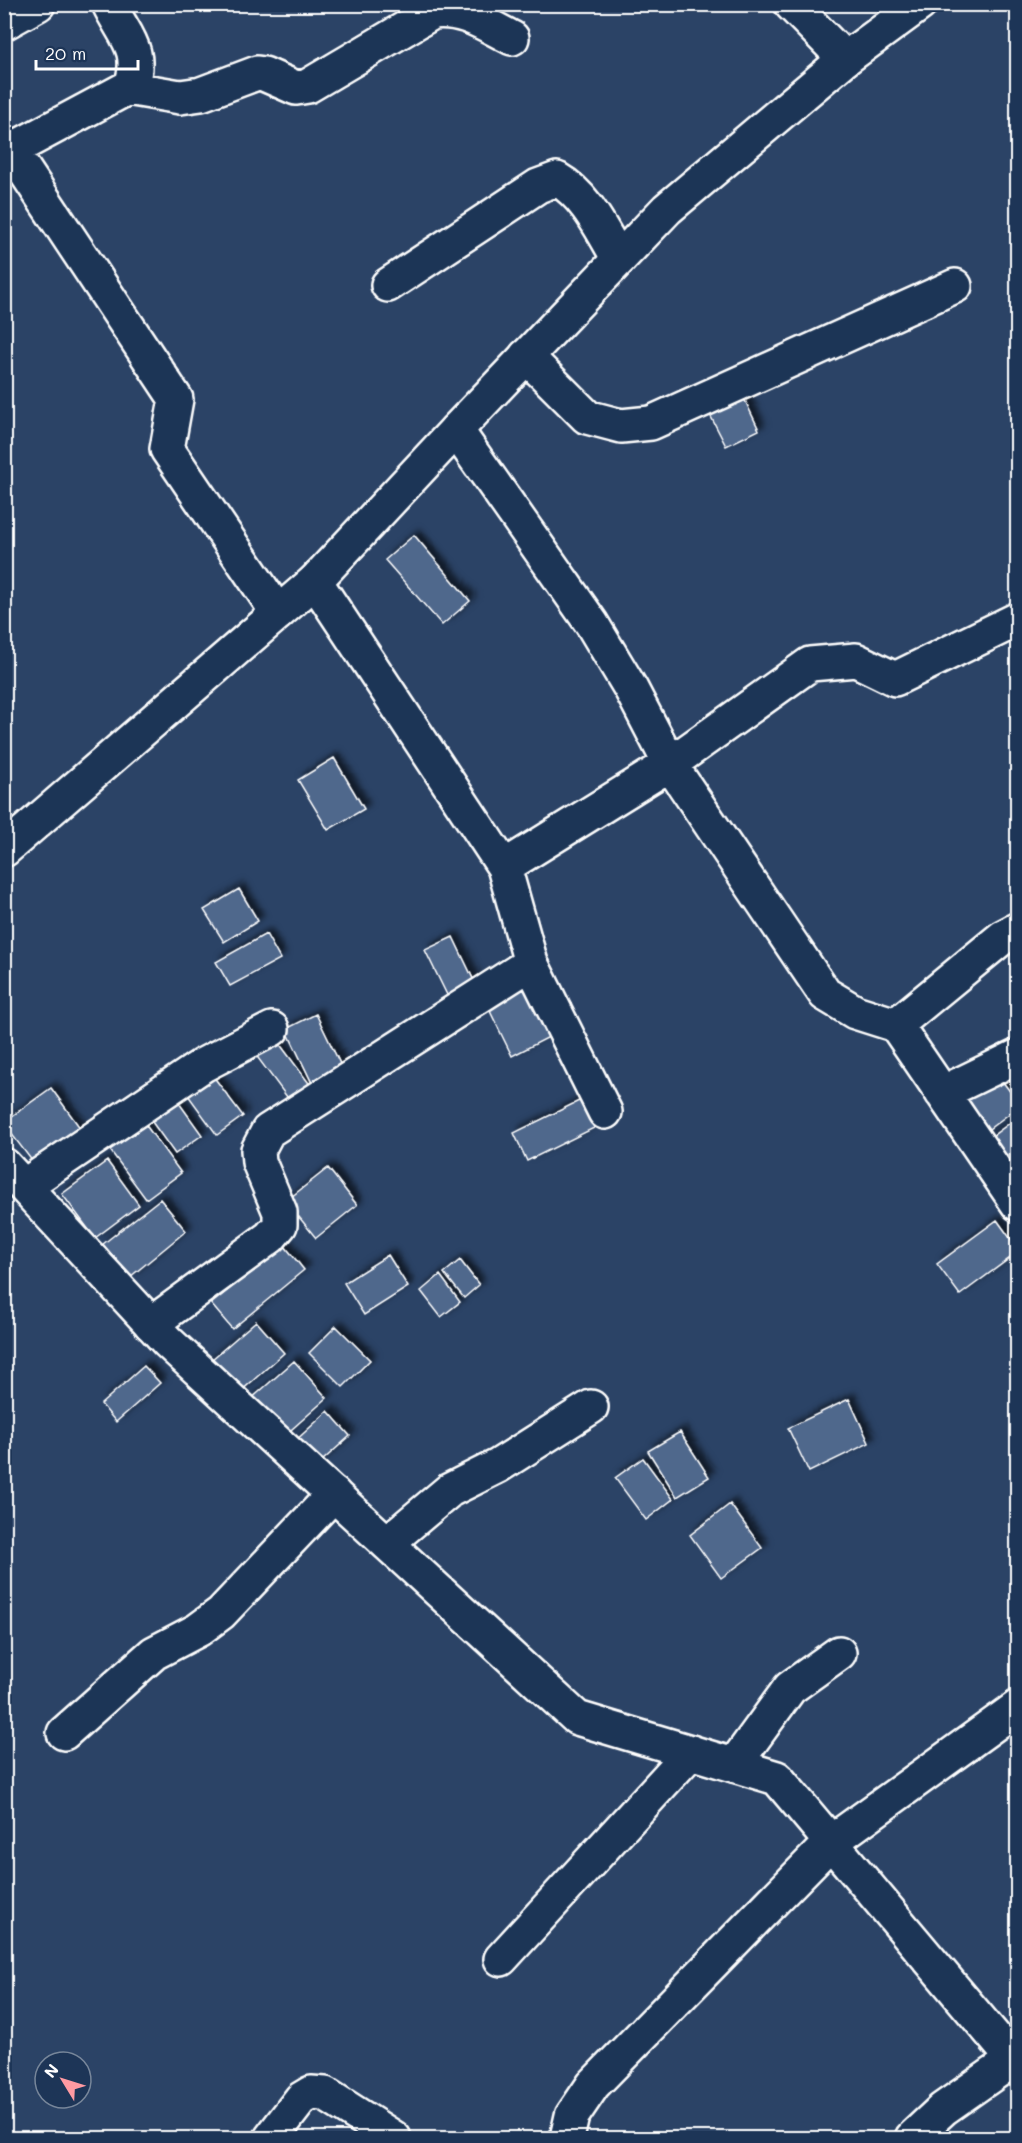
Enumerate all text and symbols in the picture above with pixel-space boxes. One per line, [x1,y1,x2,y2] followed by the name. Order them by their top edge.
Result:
[36,33,138,71] scale bar
[45,41,86,65] text: 20 m
[33,2050,93,2110] north arrow
[39,2059,63,2082] text: N

